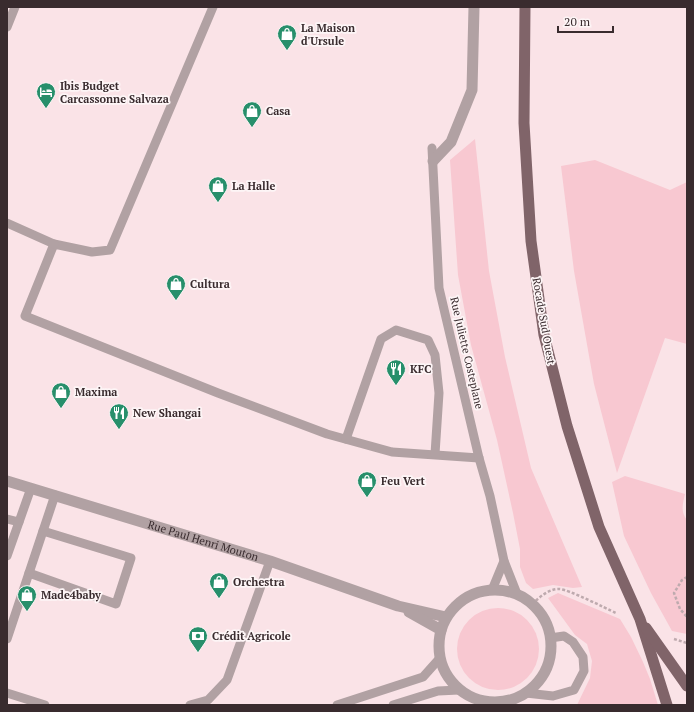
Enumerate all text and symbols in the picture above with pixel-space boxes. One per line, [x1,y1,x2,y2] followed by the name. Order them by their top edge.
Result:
[558,8,613,34] scale bar
[564,14,591,29] text: 20 m
[301,21,355,48] place label: La Maison d'Ursule
[276,23,298,51] shop icon: La Maison d'Ursule
[60,79,169,106] place label: Ibis Budget Carcassonne Salvaza
[35,81,57,109] hotel icon: Ibis Budget Carcassonne Salvaza
[241,100,263,128] shop icon: Casa
[266,104,290,118] place label: Casa
[207,175,229,203] shop icon: La Halle
[232,179,275,193] place label: La Halle
[165,273,187,301] shop icon: Cultura
[190,277,230,291] place label: Cultura
[529,277,559,365] street label: Rocade Sud Ouest
[447,296,487,411] street label: Rue Juliette Costeplane
[385,358,407,386] restaurant icon: KFC
[410,362,431,376] place label: KFC
[50,381,72,409] shop icon: Maxima
[75,385,117,399] place label: Maxima
[108,402,130,430] restaurant icon: New Shangai
[133,406,201,420] place label: New Shangai
[356,470,378,498] shop icon: Feu Vert
[381,474,426,488] place label: Feu Vert
[146,517,261,564] street label: Rue Paul Henri Mouton
[208,571,230,599] shop icon: Orchestra
[233,575,285,589] place label: Orchestra
[16,584,38,612] shop icon: Made4baby
[41,588,101,602] place label: Made4baby
[187,625,209,653] bank icon: Crédit Agricole
[212,629,291,643] place label: Crédit Agricole

